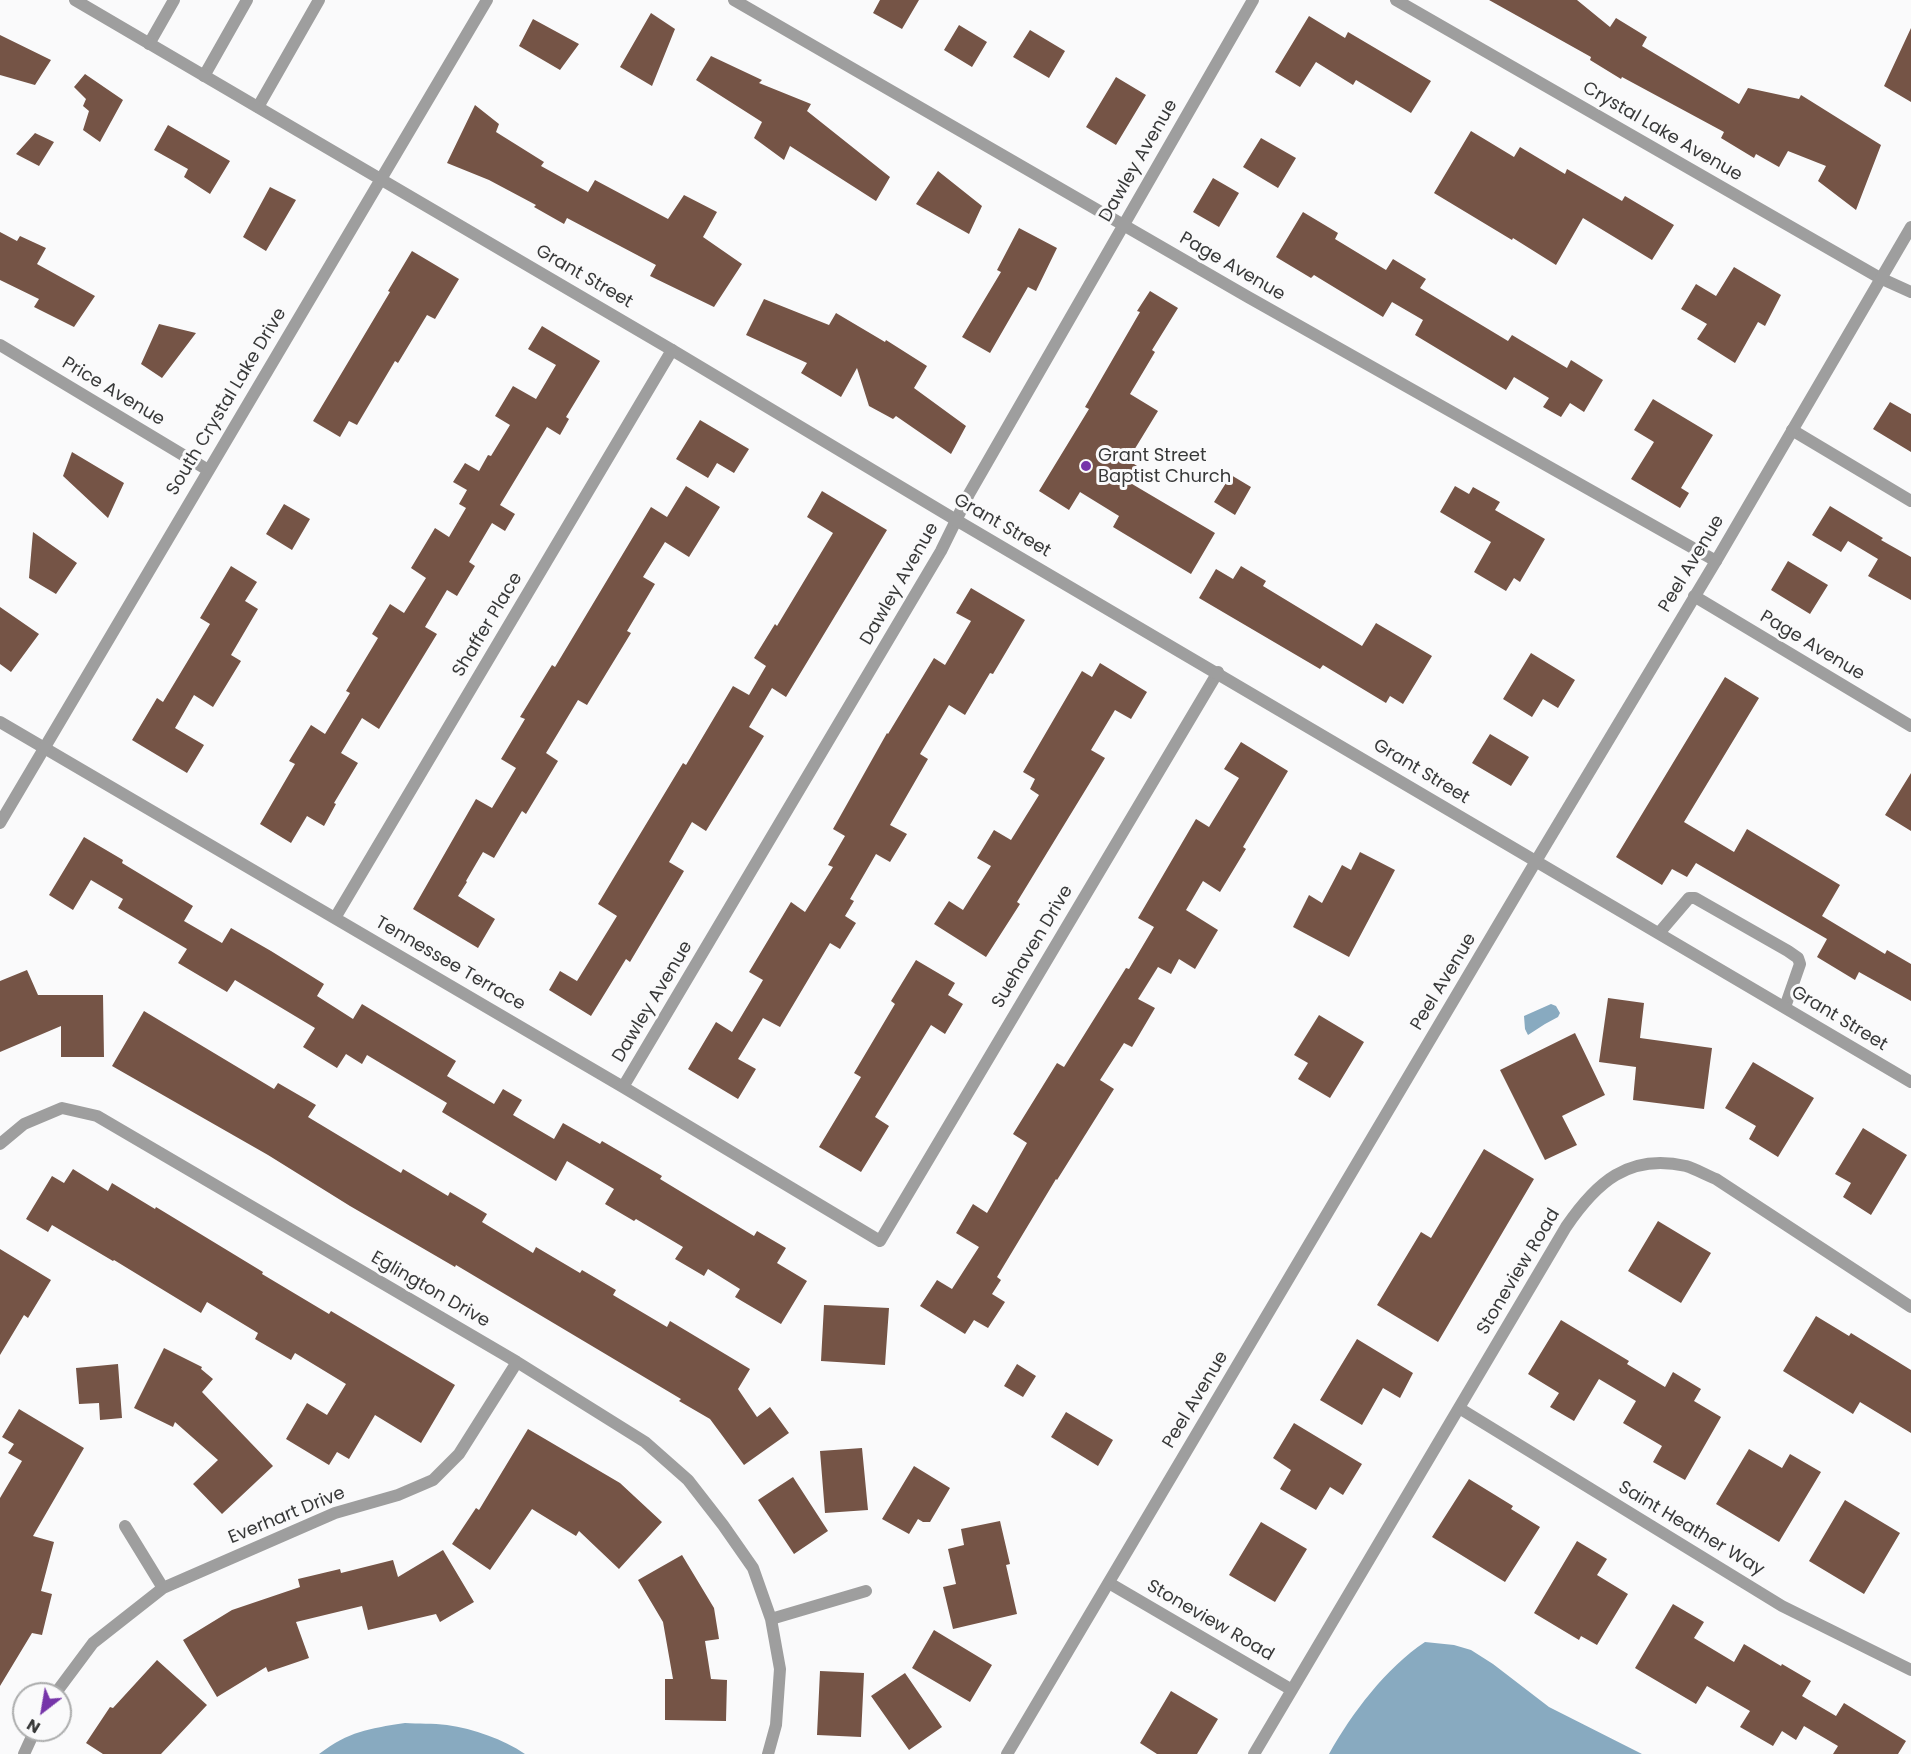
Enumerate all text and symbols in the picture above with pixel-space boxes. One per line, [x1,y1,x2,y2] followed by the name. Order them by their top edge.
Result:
[1578,77,1746,187] street label: Crystal Lake Avenue
[1095,96,1183,226] street label: Dawley Avenue
[1175,228,1289,306] street label: Page Avenue
[532,241,636,313] street label: Grant Street
[162,304,292,500] street label: South Crystal Lake Drive
[58,353,168,431] street label: Price Avenue
[1098,445,1231,488] place label: Grant Street Baptist Church
[1079,459,1093,473] marker: Grant Street Baptist Church
[950,490,1054,562] street label: Grant Street
[1655,511,1729,617] street label: Peel Avenue
[856,519,944,649] street label: Dawley Avenue
[448,569,528,681] street label: Shaffer Place
[1756,606,1868,686] street label: Page Avenue
[1369,735,1473,809] street label: Grant Street
[988,882,1078,1012] street label: Suehaven Drive
[371,912,529,1016] street label: Tennessee Terrace
[1407,929,1481,1035] street label: Peel Avenue
[608,937,698,1067] street label: Dawley Avenue
[1787,982,1891,1056] street label: Grant Street
[1473,1205,1565,1339] street label: Stoneview Road
[367,1247,493,1333] street label: Eglington Drive
[1159,1347,1233,1453] street label: Peel Avenue
[1614,1477,1768,1581] street label: Saint Heather Way
[225,1483,349,1549] street label: Everhart Drive
[1143,1576,1277,1666] street label: Stoneview Road
[12,1682,72,1742] north arrow
[22,1713,45,1739] text: N

